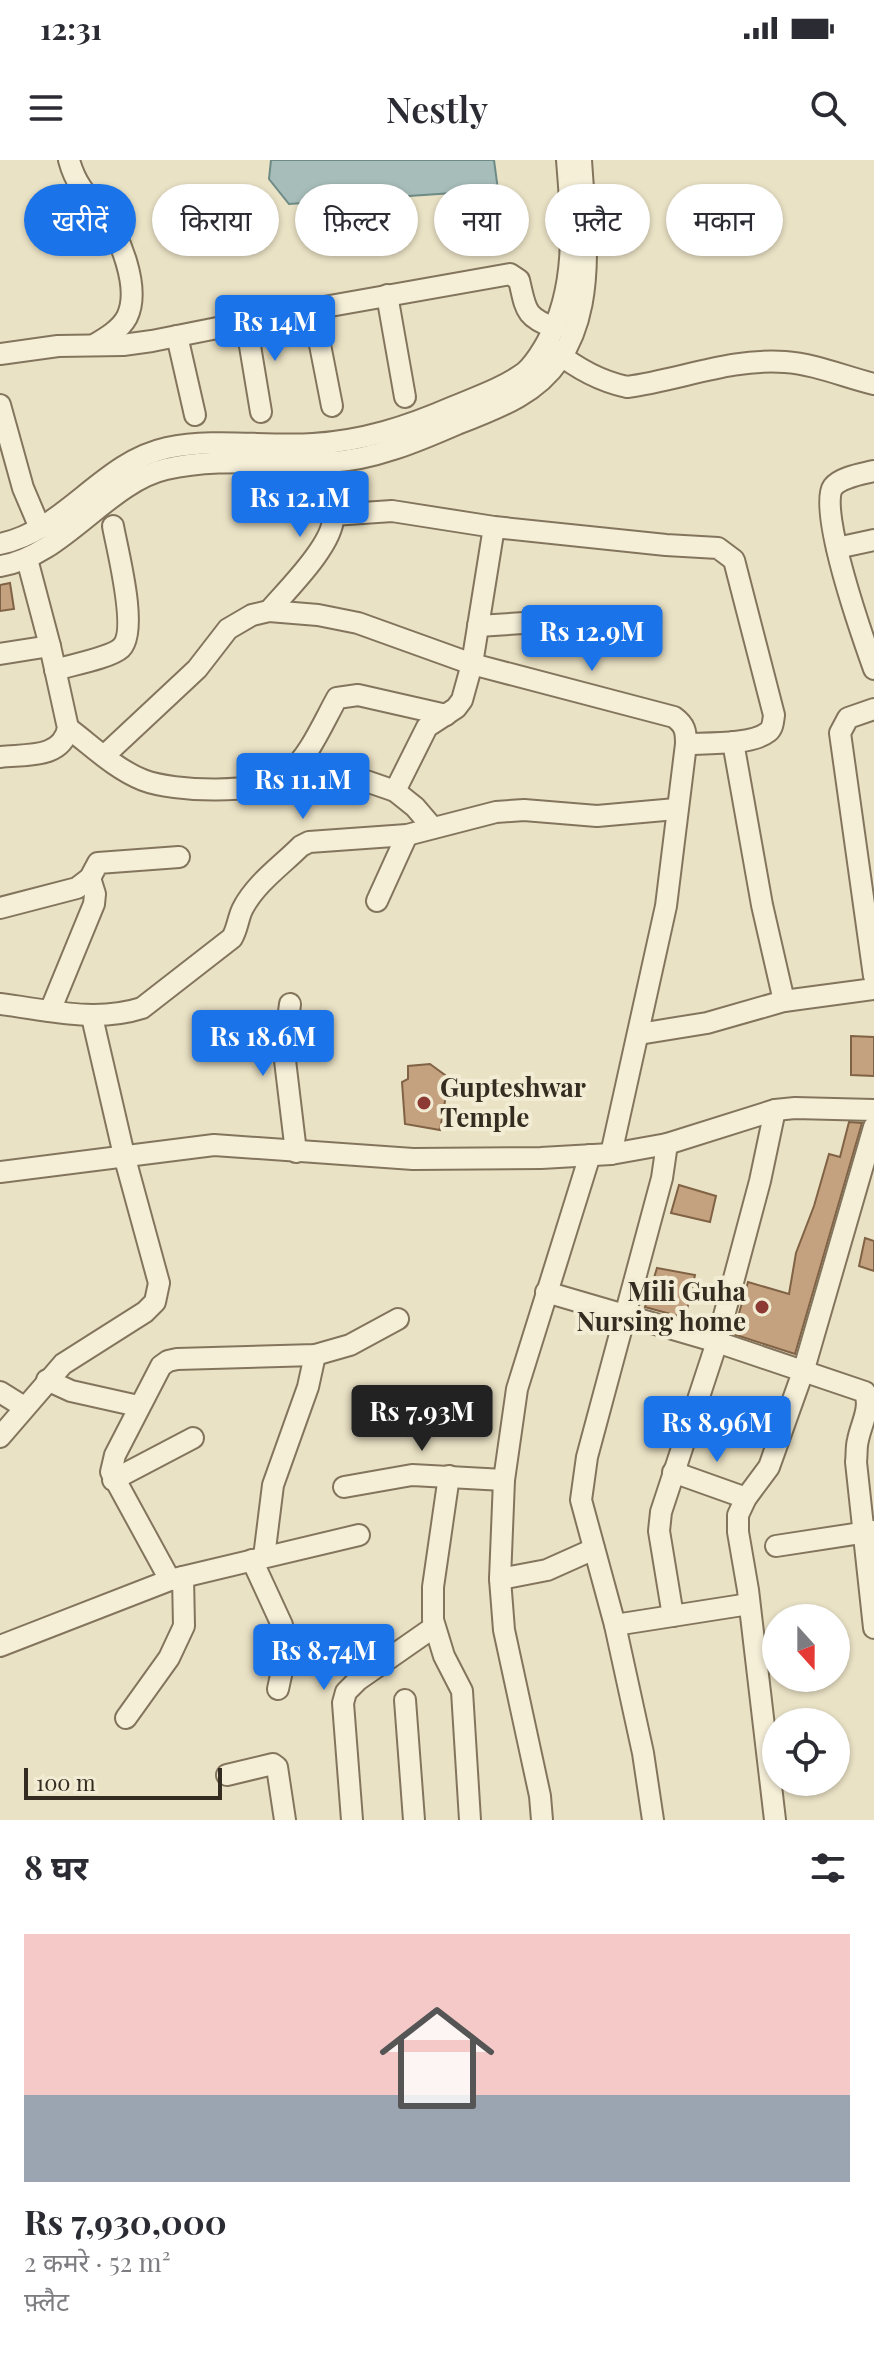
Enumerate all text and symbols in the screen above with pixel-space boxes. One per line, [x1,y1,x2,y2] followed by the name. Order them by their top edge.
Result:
[40,8,102,48] text: 12:31
[386,84,488,132] text: Nestly
[24,86,68,130] icon: menu
[806,86,850,130] icon: search
[24,184,136,256] chip: खरीदें
[152,184,279,256] chip: किराया
[295,184,418,256] chip: फ़िल्टर
[434,184,529,256] chip: नया
[545,184,650,256] chip: फ़्लैट
[666,184,783,256] chip: मकान
[210,295,340,363] pin: Rs 14M
[233,303,317,338] text: Rs 14M
[217,471,383,539] pin: Rs 12.1M
[250,479,350,514] text: Rs 12.1M
[509,605,675,673] pin: Rs 12.9M
[540,613,644,648] text: Rs 12.9M
[220,753,386,821] pin: Rs 11.1M
[254,761,352,796] text: Rs 11.1M
[180,1010,346,1078] pin: Rs 18.6M
[210,1018,316,1053] text: Rs 18.6M
[440,1069,586,1134] place label: Gupteshwar Temple
[415,1094,433,1112] marker: Gupteshwar Temple
[576,1273,747,1338] place label: Mili Guha Nursing home
[753,1298,771,1316] marker: Mili Guha Nursing home
[339,1385,505,1453] pin: Rs 7.93M
[370,1393,474,1428] text: Rs 7.93M
[634,1396,800,1464] pin: Rs 8.96M
[662,1404,772,1439] text: Rs 8.96M
[762,1604,850,1692] north arrow
[762,1604,850,1796] map controls
[241,1624,407,1692] pin: Rs 8.74M
[271,1632,377,1667] text: Rs 8.74M
[762,1708,850,1796] button: locate
[24,1764,222,1800] scale bar
[36,1767,96,1797] text: 100 m
[24,1843,88,1889] text: 8 घर
[806,1846,850,1890] icon: filters
[365,1986,509,2130] icon: home
[24,2198,227,2244] text: Rs 7,930,000
[24,2244,170,2279] text: 2 कमरे · 52 m²
[24,2283,69,2318] text: फ़्लैट

